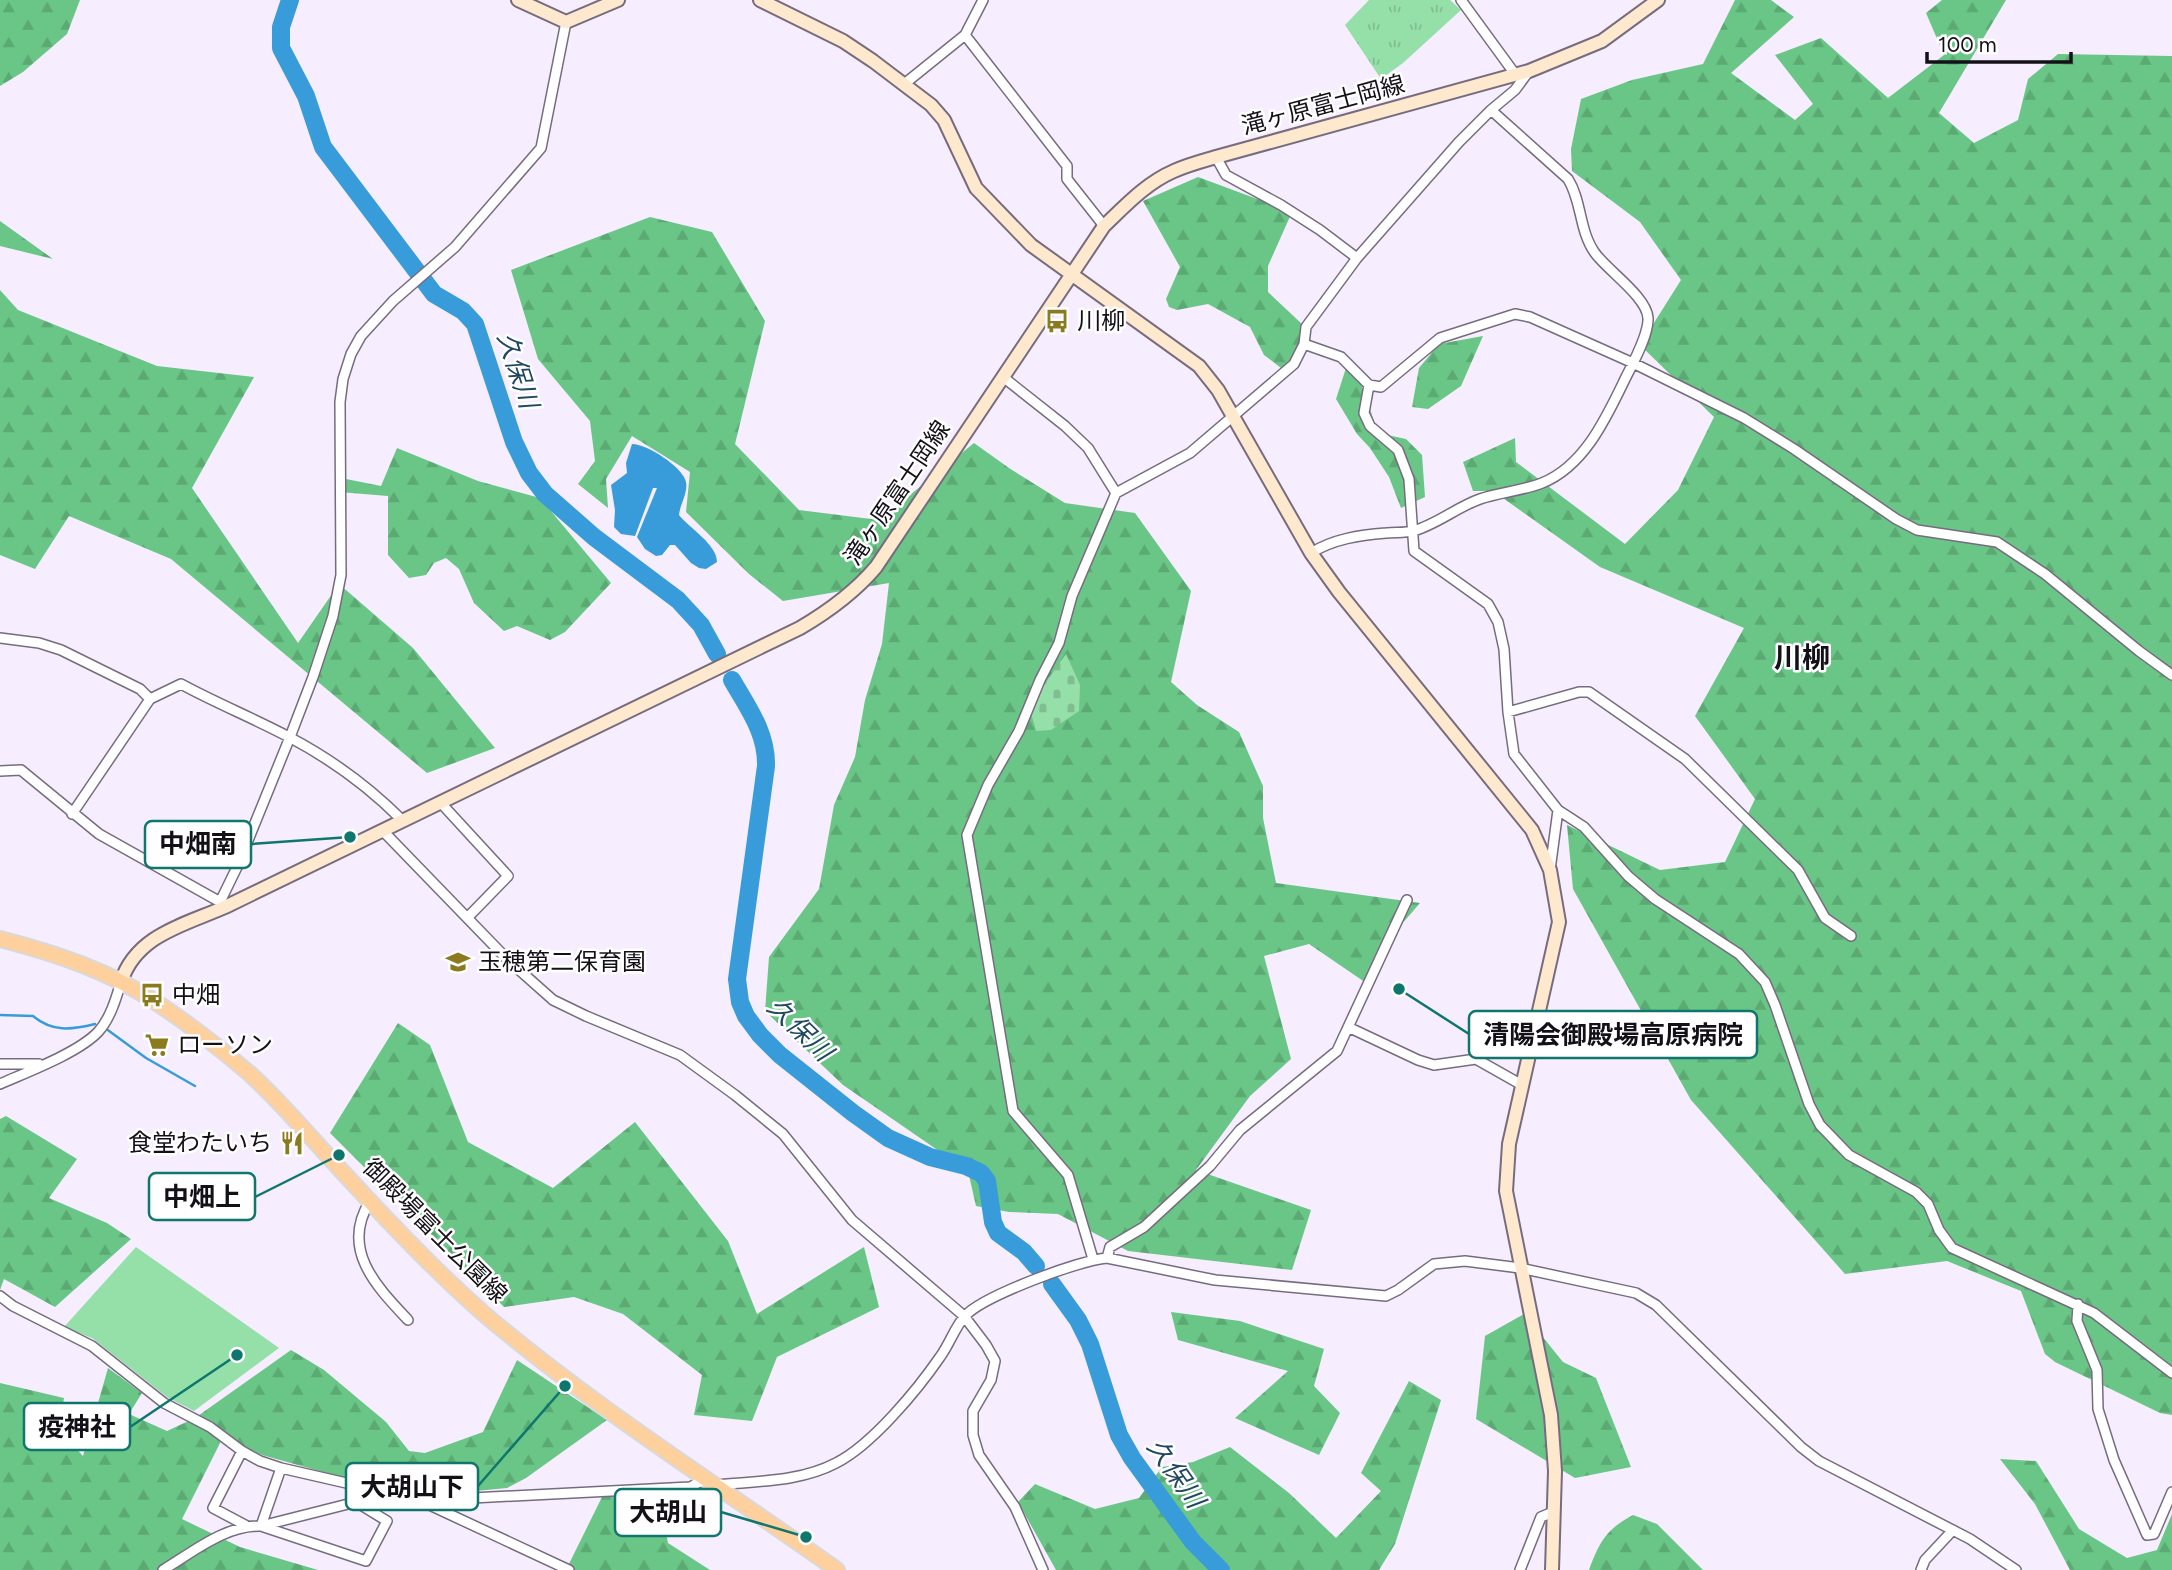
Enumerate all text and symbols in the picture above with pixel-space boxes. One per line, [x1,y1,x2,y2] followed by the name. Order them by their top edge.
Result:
[1927,21,2070,65] scale bar
[1938,32,1997,57] text: 100 m
[1238,69,1408,140] street label: 滝ヶ原富士岡線
[1077,306,1125,335] place label: 川柳
[1043,307,1071,335] bus stop icon: 川柳
[491,328,546,415] water label: 久保川
[838,415,956,570] street label: 滝ヶ原富士岡線
[1774,640,1830,674] district label: 川柳
[145,821,251,868] callout: 中畑南
[159,828,237,860] text: 中畑南
[478,947,646,976] place label: 玉穂第二保育園
[444,948,472,976] school or university icon: 玉穂第二保育園
[172,980,220,1009] place label: 中畑
[138,981,166,1009] bus stop icon: 中畑
[761,990,841,1070] water label: 久保川
[1469,1011,1757,1058] callout: 清陽会御殿場高原病院
[1483,1019,1743,1051] text: 清陽会御殿場高原病院
[177,1030,273,1059] place label: ローソン
[143,1031,171,1059] supermarket icon: ローソン
[128,1128,272,1157] place label: 食堂わたいち
[278,1129,306,1157] restaurant icon: 食堂わたいち
[357,1153,513,1309] street label: 御殿場富士公園線
[149,1173,255,1220] callout: 中畑上
[163,1181,241,1213] text: 中畑上
[24,1403,130,1450] callout: 疫神社
[38,1411,116,1443] text: 疫神社
[1141,1432,1213,1517] water label: 久保川
[346,1463,478,1510] callout: 大胡山下
[360,1471,464,1503] text: 大胡山下
[615,1489,721,1536] callout: 大胡山
[629,1496,707,1528] text: 大胡山

